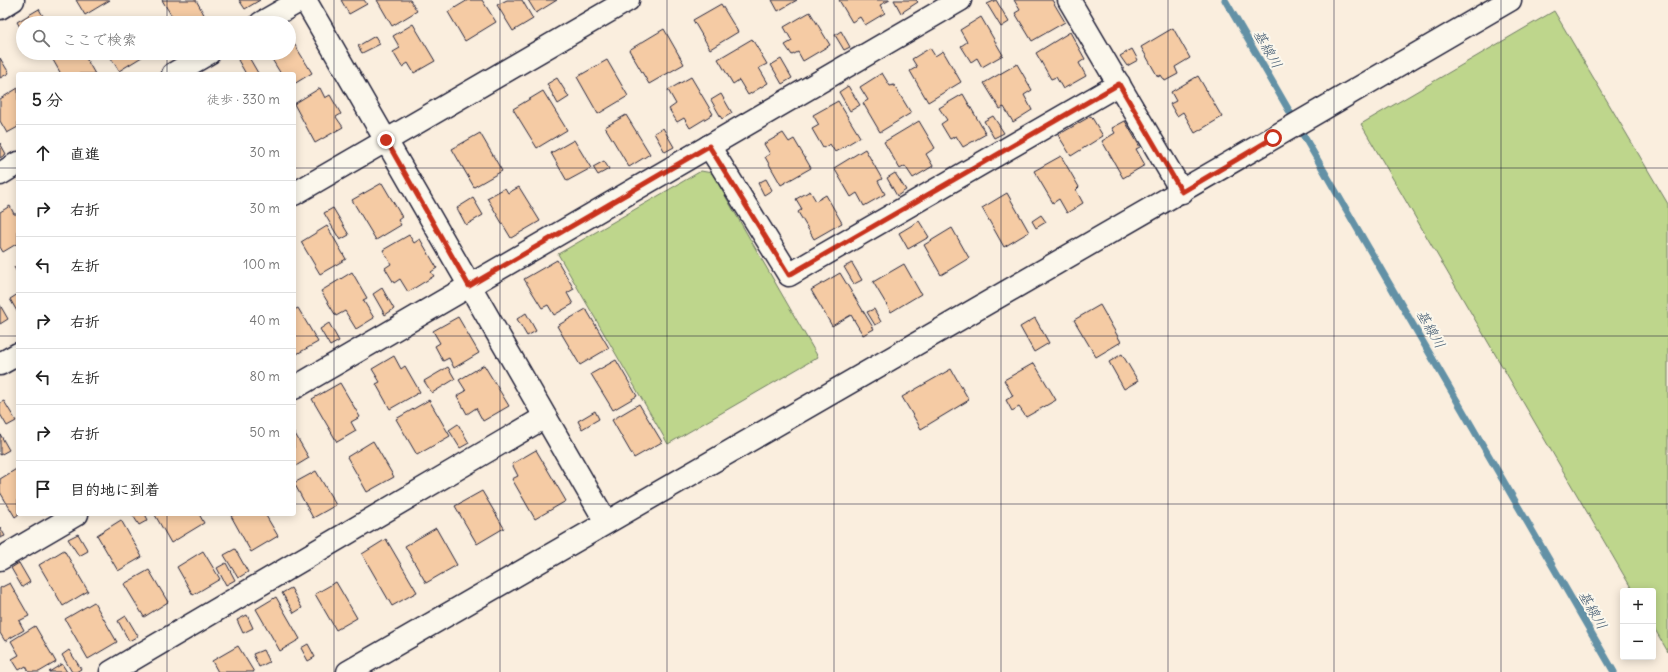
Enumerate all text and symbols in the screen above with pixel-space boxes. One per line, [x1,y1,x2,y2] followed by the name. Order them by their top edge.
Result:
[16,16,296,60] search box
[1250,26,1286,72] water label: 基線川
[30,27,52,49] icon: search
[62,30,137,49] text: ここで検索
[32,89,63,111] text: 5 分
[207,91,280,108] text: 徒歩 · 330 m
[1264,129,1282,147] route start
[377,131,395,149] route end
[32,142,54,164] icon: ahead
[70,144,100,163] text: 直進
[250,144,280,161] text: 30 m
[32,198,54,220] icon: right
[70,200,100,219] text: 右折
[250,200,280,217] text: 30 m
[32,254,54,276] icon: left
[70,256,100,275] text: 左折
[243,256,280,273] text: 100 m
[1413,306,1449,352] water label: 基線川
[32,310,54,332] icon: right
[70,312,100,331] text: 右折
[249,312,280,329] text: 40 m
[32,366,54,388] icon: left
[70,368,100,387] text: 左折
[249,368,280,385] text: 80 m
[32,422,54,444] icon: right
[70,424,100,443] text: 右折
[249,424,280,441] text: 50 m
[32,478,54,500] icon: arrive
[70,480,160,499] text: 目的地に到着
[1575,587,1611,633] water label: 基線川
[1620,588,1656,660] map controls
[1620,588,1656,624] button: +
[1620,624,1656,660] button: −

